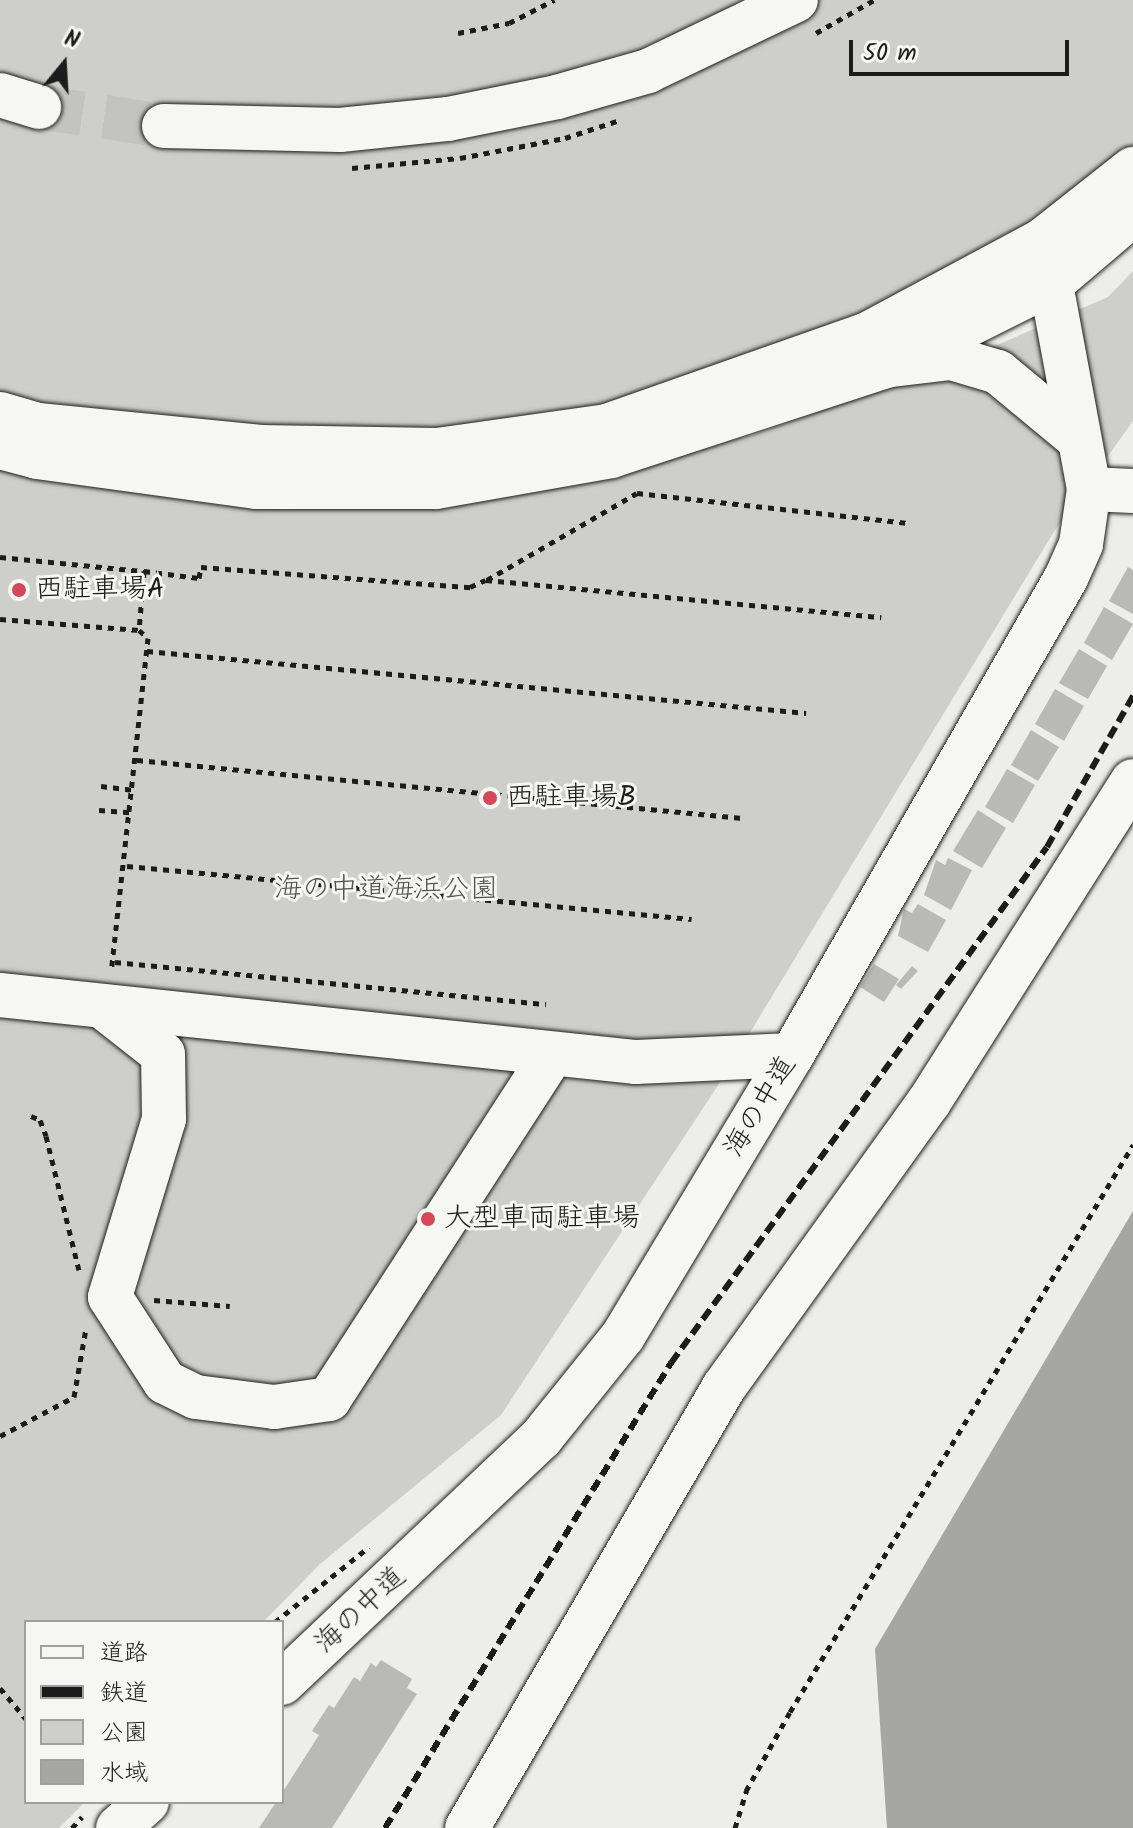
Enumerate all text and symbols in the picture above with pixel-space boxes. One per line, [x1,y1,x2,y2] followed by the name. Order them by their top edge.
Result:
[60,22,84,59] text: N
[24,24,104,104] north arrow
[853,24,1073,74] scale bar
[863,34,917,73] text: 50 m
[35,573,164,607] place label: 西駐車場A
[10,581,28,599] marker: 西駐車場A
[506,781,636,815] place label: 西駐車場B
[481,789,499,807] marker: 西駐車場B
[274,873,498,907] park label: 海の中道海浜公園
[718,1050,804,1164] street label: 海の中道
[444,1202,640,1236] place label: 大型車両駐車場
[419,1210,437,1228] marker: 大型車両駐車場
[309,1561,413,1661] street label: 海の中道
[24,1620,284,1804] legend
[100,1634,148,1673] text: 道路
[100,1674,148,1713] text: 鉄道
[100,1714,148,1753] text: 公園
[100,1754,148,1793] text: 水域

